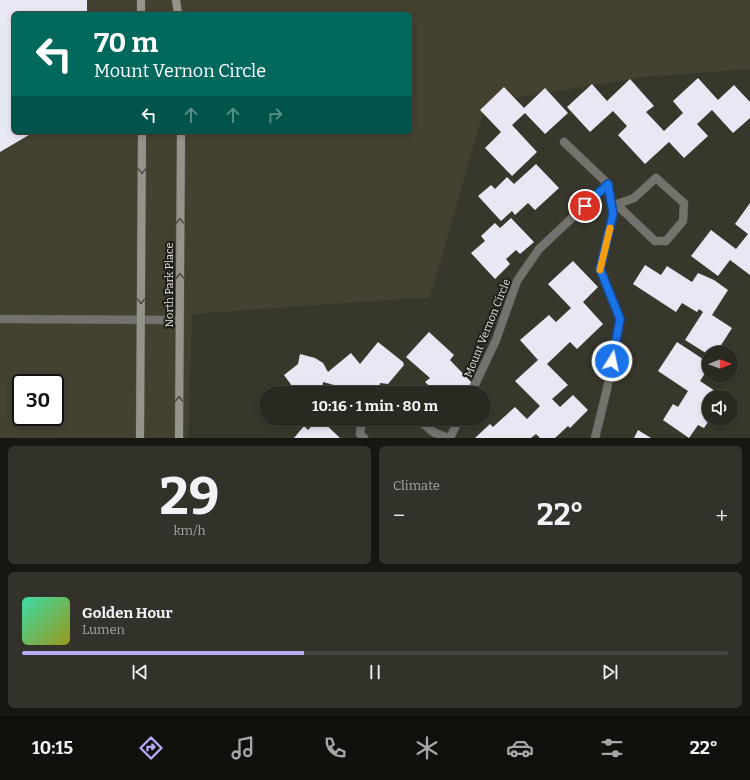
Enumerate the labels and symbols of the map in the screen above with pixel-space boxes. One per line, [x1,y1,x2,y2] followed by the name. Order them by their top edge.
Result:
[138,168,146,174] one-way arrow
[568,189,602,223] pin
[176,218,184,224] one-way arrow
[163,243,176,327] street label: North Park Place
[176,273,184,279] one-way arrow
[462,277,513,379] street label: Mount Vernon Circle
[137,298,145,304] one-way arrow
[591,340,633,382] position arrow
[702,346,738,382] north arrow
[12,374,64,426] speed limit sign: 30
[175,396,183,402] one-way arrow

